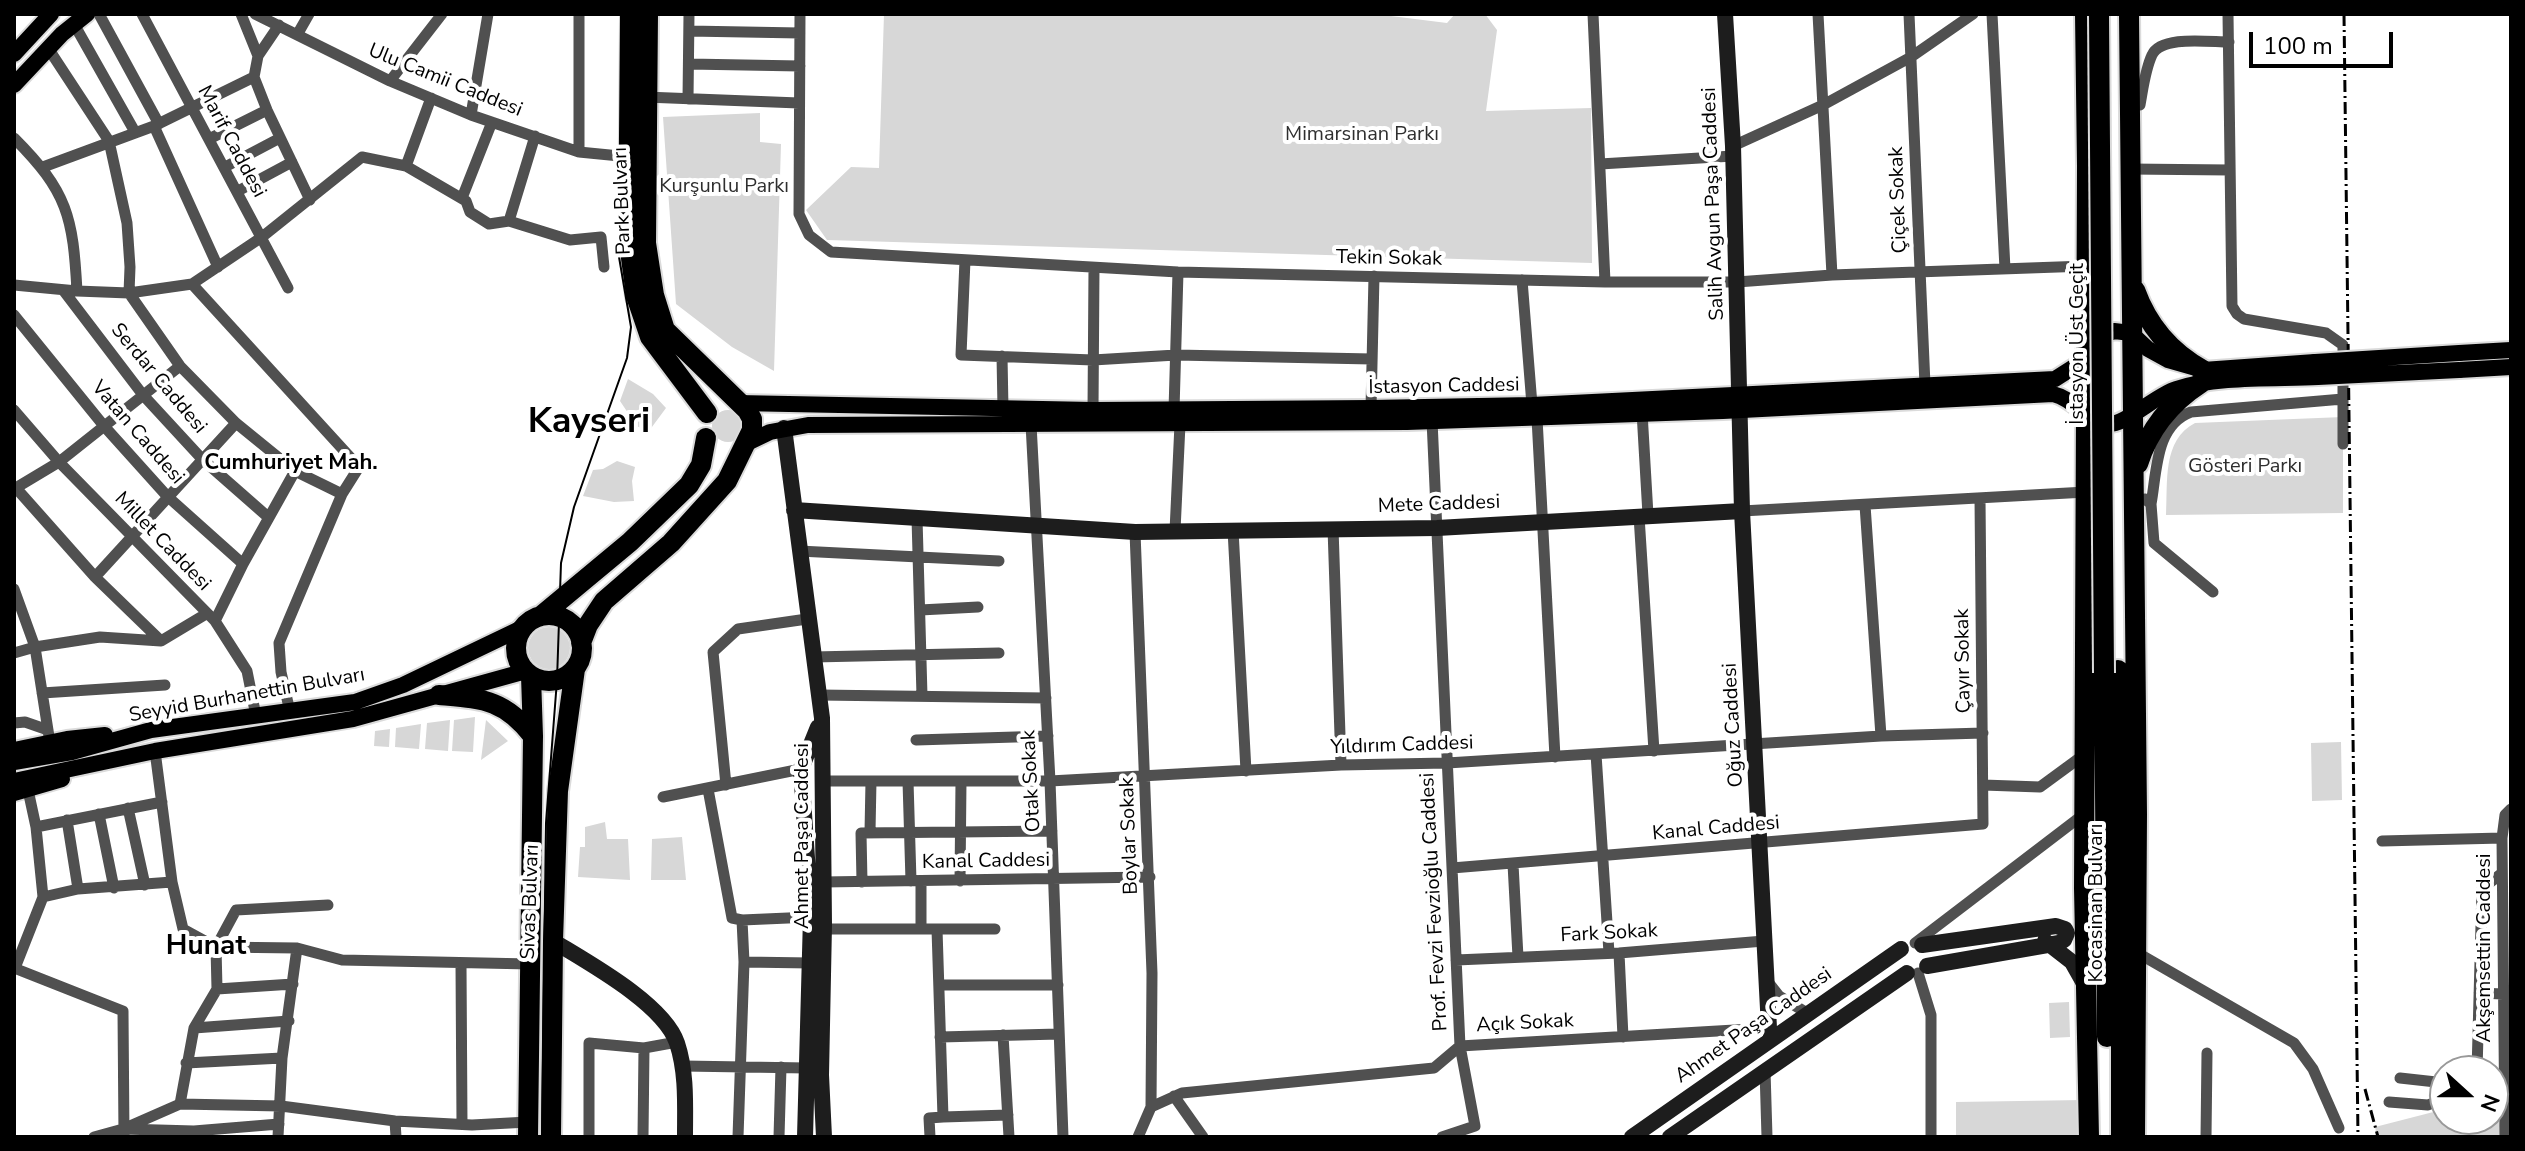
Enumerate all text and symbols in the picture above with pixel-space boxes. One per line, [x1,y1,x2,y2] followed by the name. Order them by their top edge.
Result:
[2253,16,2397,66] scale bar
[2263,30,2333,62] text: 100 m
[364,39,526,123] street label: Ulu Camii Caddesi
[191,82,271,202] street label: Marif Caddesi
[1698,87,1730,321] street label: Salih Avgun Paşa Caddesi
[1285,123,1439,147] park label: Mimarsinan Parkı
[1885,146,1913,254] street label: Çiçek Sokak
[609,147,637,255] street label: Park Bulvarı
[659,175,789,199] park label: Kurşunlu Parkı
[1336,246,1442,272] street label: Tekin Sokak
[2066,263,2090,425] street label: İstasyon Üst Geçit
[105,319,211,439] street label: Serdar Caddesi
[1368,374,1520,400] street label: İstasyon Caddesi
[86,376,188,490] street label: Vatan Caddesi
[528,401,650,445] district label: Kayseri
[204,451,378,477] district label: Cumhuriyet Mah.
[2188,455,2302,479] park label: Gösteri Parkı
[109,488,215,596] street label: Millet Caddesi
[1377,491,1501,519] street label: Mete Caddesi
[1951,608,1977,714] street label: Çayır Sokak
[1719,662,1749,788] street label: Oğuz Caddesi
[127,663,367,729] street label: Seyyid Burhanettin Bulvarı
[1017,729,1047,833] street label: Otak Sokak
[1330,732,1474,760] street label: Yıldırım Caddesi
[791,743,815,929] street label: Ahmet Paşa Caddesi
[1416,772,1454,1032] street label: Prof. Fevzi Fevzioğlu Caddesi
[1116,777,1144,895] street label: Boylar Sokak
[1651,811,1781,847] street label: Kanal Caddesi
[2085,824,2109,982] street label: Kocasinan Bulvarı
[517,844,545,960] street label: Sivas Bulvarı
[922,849,1050,875] street label: Kanal Caddesi
[2473,854,2497,1042] street label: Akşemsettin Caddesi
[1560,919,1658,949] street label: Fark Sokak
[166,930,246,964] district label: Hunat
[1671,963,1837,1089] street label: Ahmet Paşa Caddesi
[1476,1009,1574,1039] street label: Açık Sokak
[2429,1055,2509,1135] north arrow
[2473,1090,2506,1116] text: N

